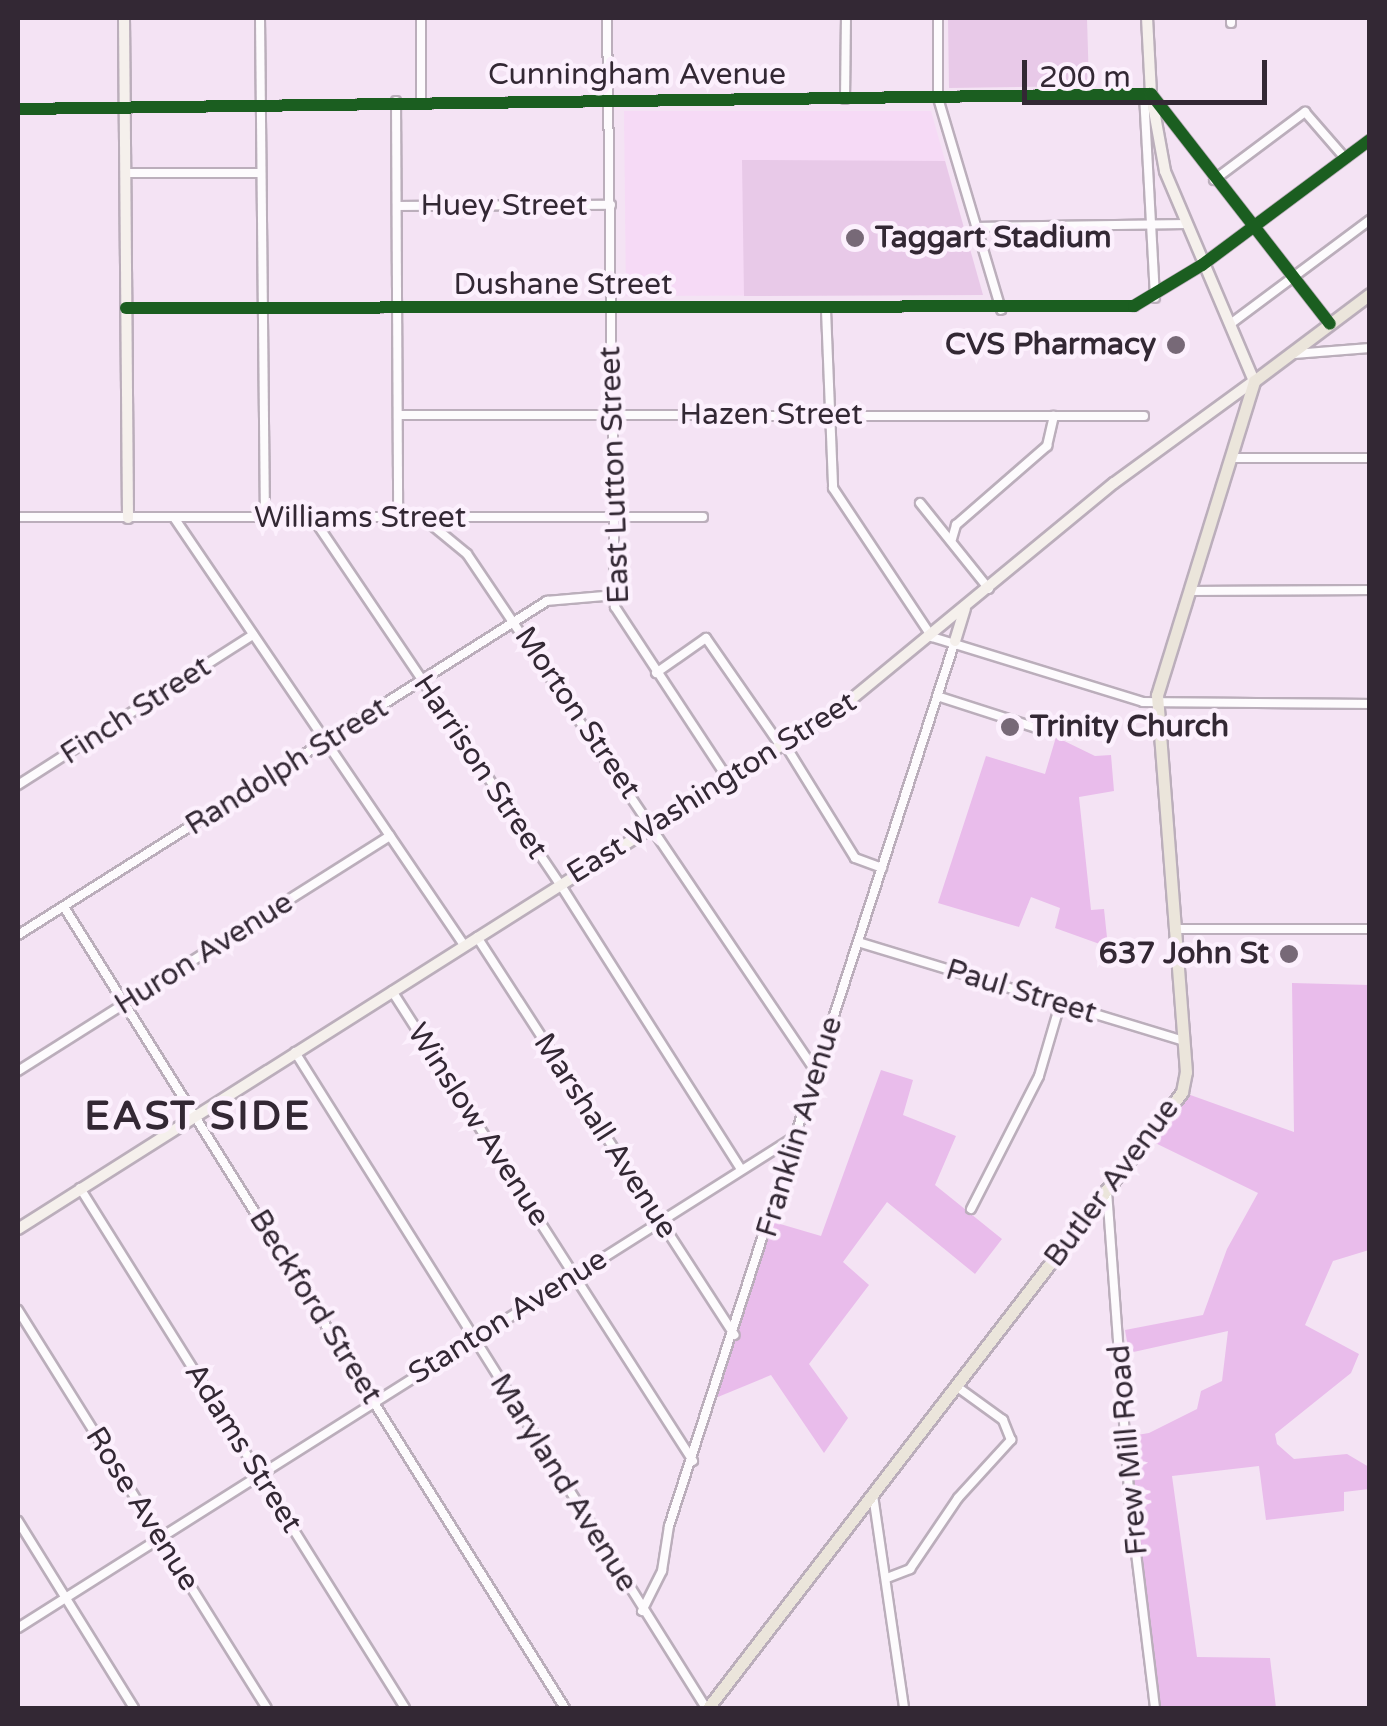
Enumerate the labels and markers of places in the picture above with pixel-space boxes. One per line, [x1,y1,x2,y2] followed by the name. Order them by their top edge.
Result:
[875,220,1112,256] place label: Taggart Stadium
[844,227,866,249] marker: Taggart Stadium
[945,327,1156,363] place label: CVS Pharmacy
[1165,334,1187,356] marker: CVS Pharmacy
[1030,709,1229,745] place label: Trinity Church
[999,716,1021,738] marker: Trinity Church
[1099,936,1269,972] place label: 637 John St
[1278,943,1300,965] marker: 637 John St

